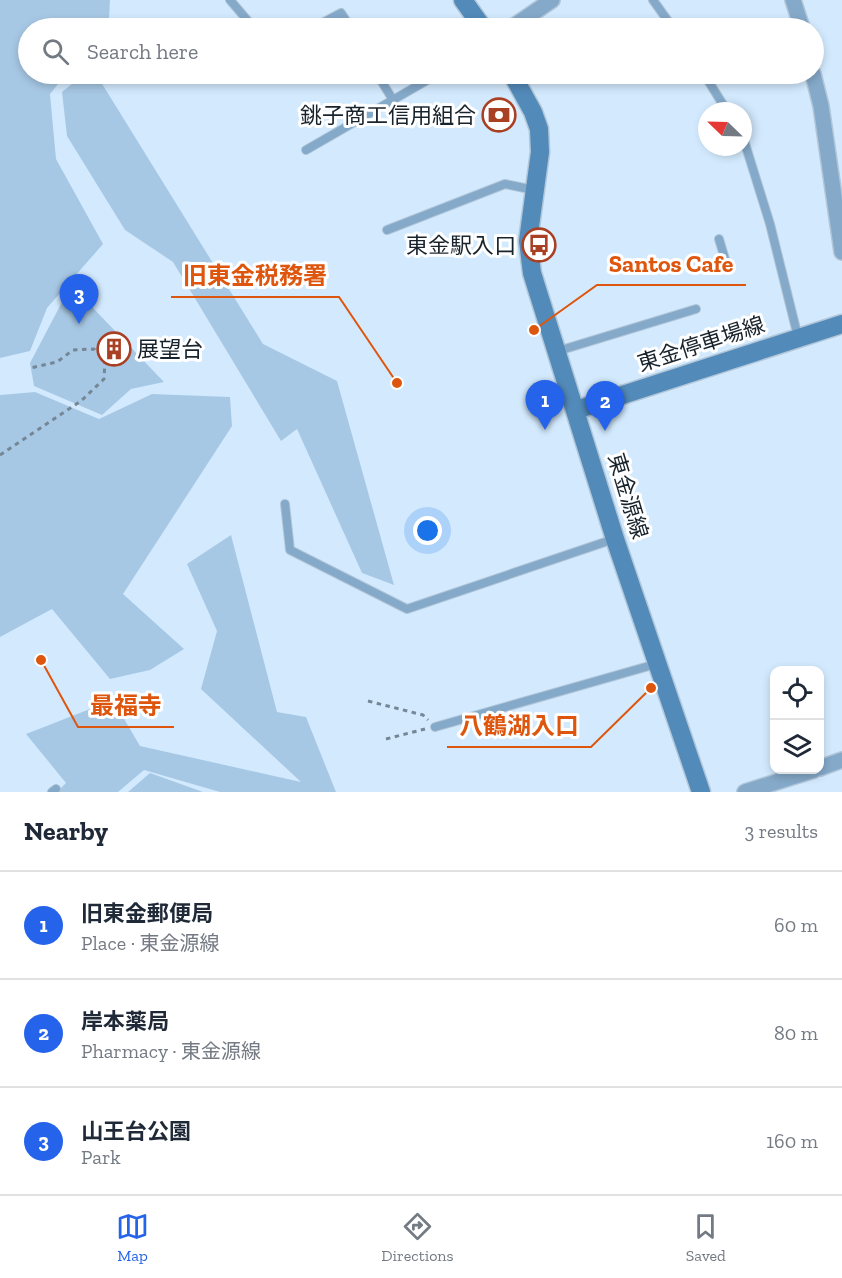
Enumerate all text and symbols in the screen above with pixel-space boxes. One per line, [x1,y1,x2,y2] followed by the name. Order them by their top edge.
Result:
[18,18,824,84] search box
[39,35,72,68] icon: search
[87,38,198,65] text: Search here
[481,97,517,133] bank icon: 銚子商工信用組合
[300,102,476,129] place label: 銚子商工信用組合
[698,102,752,156] north arrow
[521,227,557,263] bus stop icon: 東金駅入口
[406,232,516,259] place label: 東金駅入口
[597,243,746,285] callout: Santos Cafe
[609,249,734,278] text: Santos Cafe
[171,255,339,297] callout: 旧東金税務署
[183,261,327,290] text: 旧東金税務署
[60,274,98,324] pin: 3
[634,311,768,377] street label: 東金停車場線
[96,331,132,367] building icon: 展望台
[137,336,203,363] place label: 展望台
[526,380,564,430] pin: 1
[586,382,624,431] pin: 2
[602,450,654,542] street label: 東金源線
[413,516,442,545] your location
[770,666,824,774] map controls
[770,666,824,720] button: locate
[78,685,174,727] callout: 最福寺
[90,691,162,720] text: 最福寺
[447,705,591,747] callout: 八鶴湖入口
[459,711,579,740] text: 八鶴湖入口
[770,720,824,774] button: layers
[24,815,108,847] text: Nearby
[744,819,818,843] text: 3 results
[81,900,213,927] text: 旧東金郵便局
[39,913,48,937] text: 1
[774,913,818,937] text: 60 m
[81,931,220,955] text: Place · 東金源線
[81,1008,169,1035] text: 岸本薬局
[38,1021,49,1045] text: 2
[774,1021,818,1045] text: 80 m
[81,1039,261,1063] text: Pharmacy · 東金源線
[81,1118,191,1145] text: 山王台公園
[38,1129,49,1153] text: 3
[766,1129,818,1153] text: 160 m
[81,1145,121,1169] text: Park
[116,1210,149,1265] tab: Map
[381,1210,454,1265] tab: Directions
[686,1210,726,1265] tab: Saved

